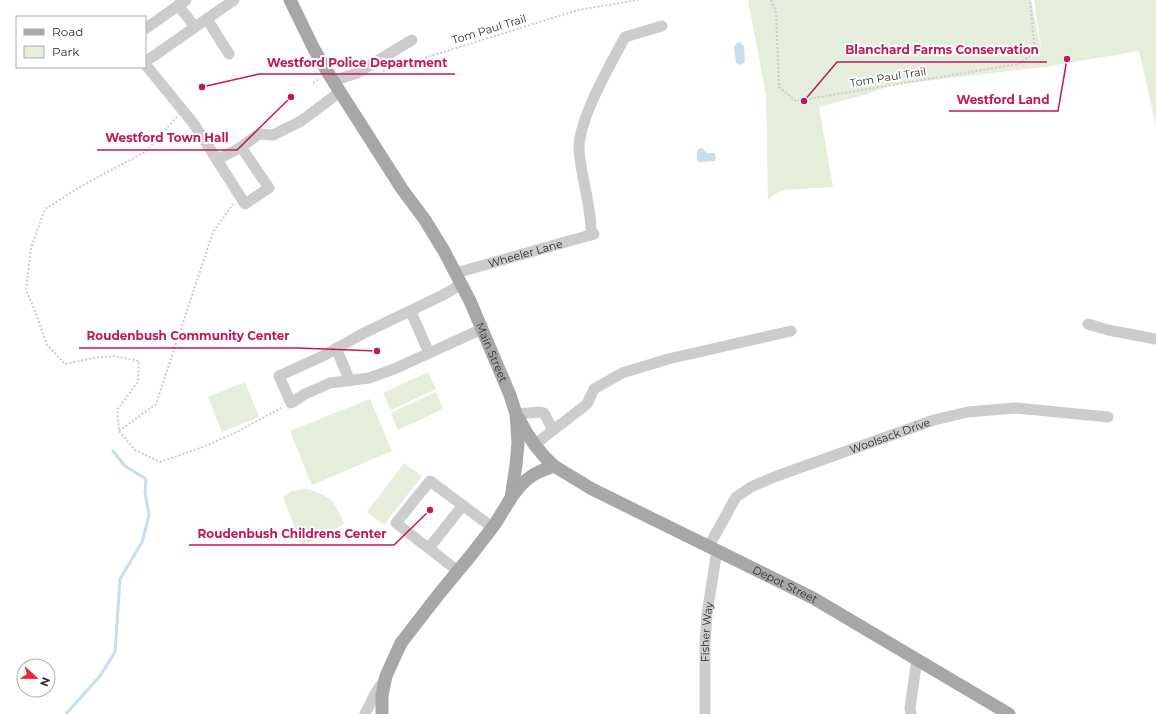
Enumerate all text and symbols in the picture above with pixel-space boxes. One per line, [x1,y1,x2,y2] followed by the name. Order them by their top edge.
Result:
[450,11,528,47] street label: Tom Paul Trail
[16,16,146,68] legend
[52,24,83,39] text: Road
[837,38,1047,62] callout: Blanchard Farms Conservation
[845,42,1039,57] text: Blanchard Farms Conservation
[52,44,80,59] text: Park
[259,50,455,74] callout: Westford Police Department
[267,55,448,70] text: Westford Police Department
[849,64,927,90] street label: Tom Paul Trail
[949,87,1058,111] callout: Westford Land
[957,92,1050,107] text: Westford Land
[97,126,237,150] callout: Westford Town Hall
[105,130,229,145] text: Westford Town Hall
[486,236,564,271] street label: Wheeler Lane
[473,320,511,385] street label: Main Street
[79,324,298,348] callout: Roudenbush Community Center
[87,328,289,343] text: Roudenbush Community Center
[848,415,932,457] street label: Woolsack Drive
[189,521,394,545] callout: Roudenbush Childrens Center
[198,526,386,541] text: Roudenbush Childrens Center
[750,562,821,606] street label: Depot Street
[698,601,716,662] street label: Fisher Way
[16,658,56,698] north arrow
[37,675,53,688] text: N

